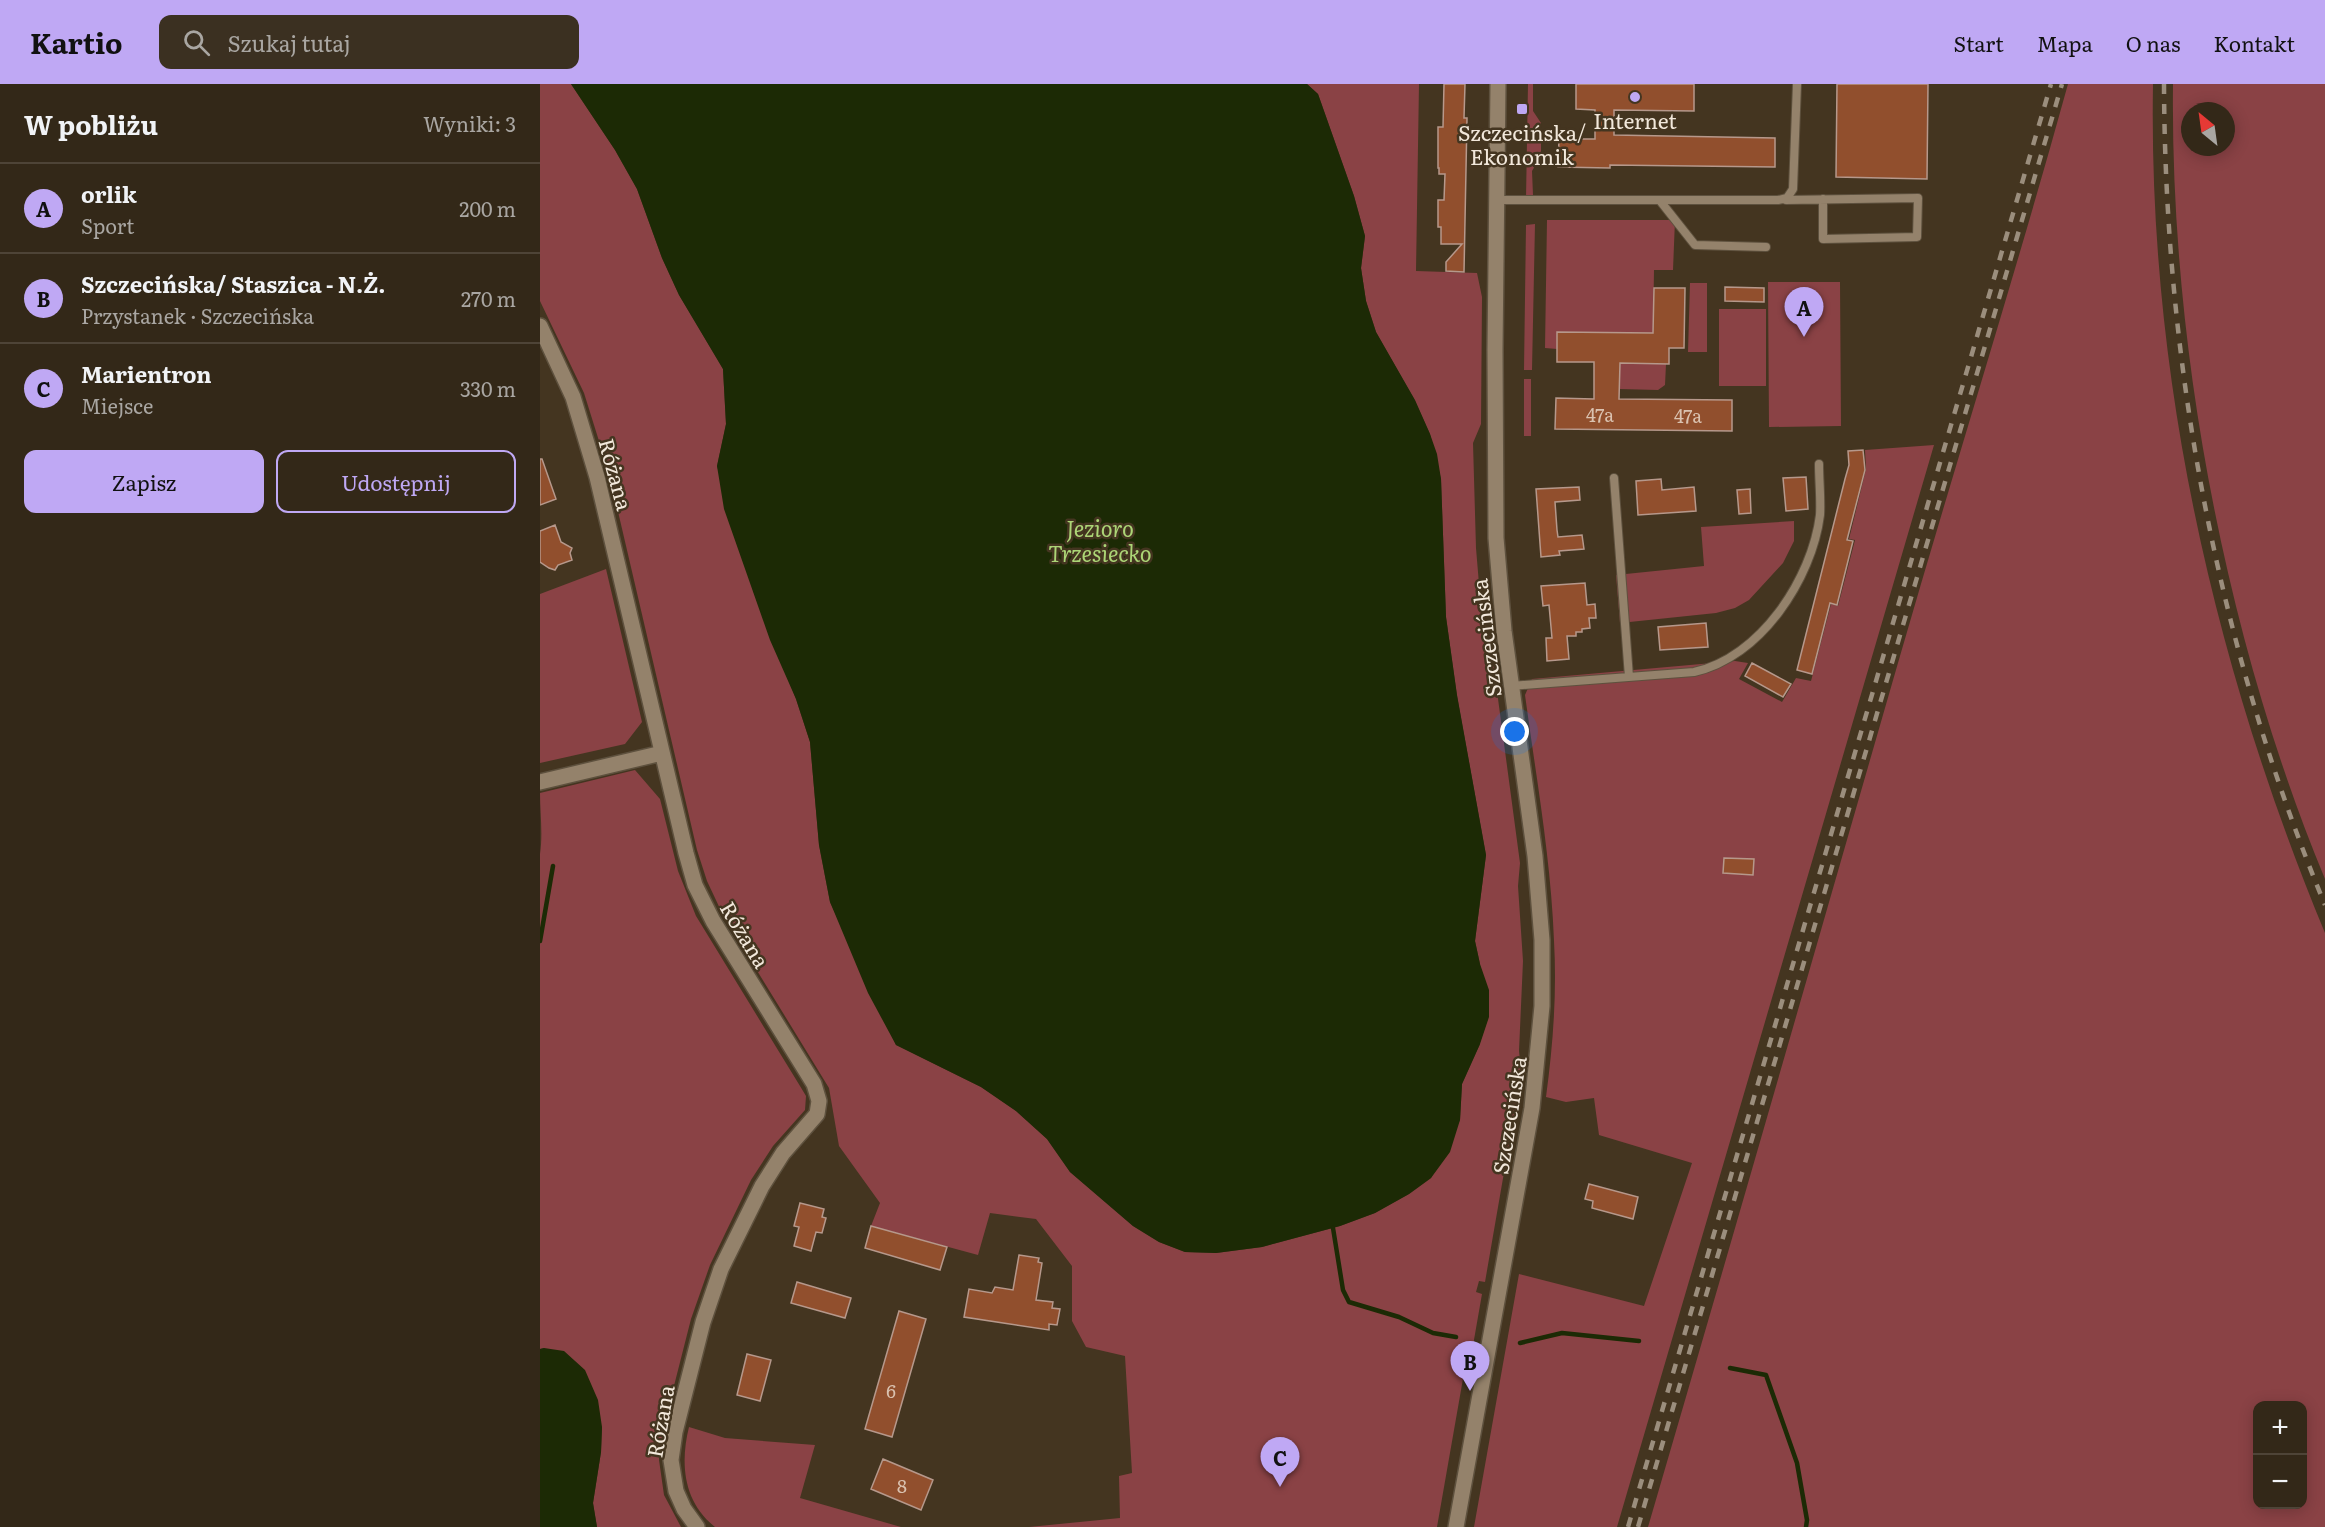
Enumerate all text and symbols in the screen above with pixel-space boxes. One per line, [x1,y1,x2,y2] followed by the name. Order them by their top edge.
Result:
[159,15,579,69] search box
[30,21,123,63] text: Kartio
[180,26,213,59] icon: search
[228,26,351,59] text: Szukaj tutaj
[1954,27,2004,58] text: Start
[2037,27,2093,58] text: Mapa
[2126,27,2180,58] text: O nas
[2213,27,2295,58] text: Kontakt
[1628,90,1642,104] marker: Internet
[1515,102,1529,116] marker: Szczecińska/ Ekonomik
[2181,102,2235,156] north arrow
[24,104,158,143] text: W pobliżu
[1593,104,1677,135] place label: Internet
[423,108,516,138] text: Wyniki: 3
[1458,116,1586,171] place label: Szczecińska/ Ekonomik
[81,177,137,210] text: orlik
[36,193,51,223] text: A
[459,193,516,223] text: 200 m
[81,210,134,240] text: Sport
[81,267,386,300] text: Szczecińska/ Staszica - N.Ż.
[37,283,50,313] text: B
[461,283,516,313] text: 270 m
[1784,288,1824,337] pin: A
[81,300,314,330] text: Przystanek · Szczecińska
[81,357,211,390] text: Marientron
[36,373,51,403] text: C
[460,373,516,403] text: 330 m
[81,390,153,420] text: Miejsce
[1586,401,1614,428] house number: 47a
[1674,402,1702,429] house number: 47a
[593,435,642,514] street label: Różana
[24,450,264,513] button: Zapisz
[276,450,516,513] button: Udostępnij
[1048,511,1152,569] water label: Jezioro Trzesiecko
[1462,576,1508,699] street label: Szczecińska
[1500,717,1529,746] your location
[714,895,779,974] street label: Różana
[1483,1053,1533,1176] street label: Szczecińska
[1450,1342,1490,1391] pin: B
[886,1377,896,1404] house number: 6
[637,1382,681,1460] street label: Różana
[2253,1401,2307,1509] map controls
[2253,1401,2307,1455] button: +
[1260,1438,1300,1487] pin: C
[2253,1455,2307,1509] button: −
[897,1472,907,1499] house number: 8

